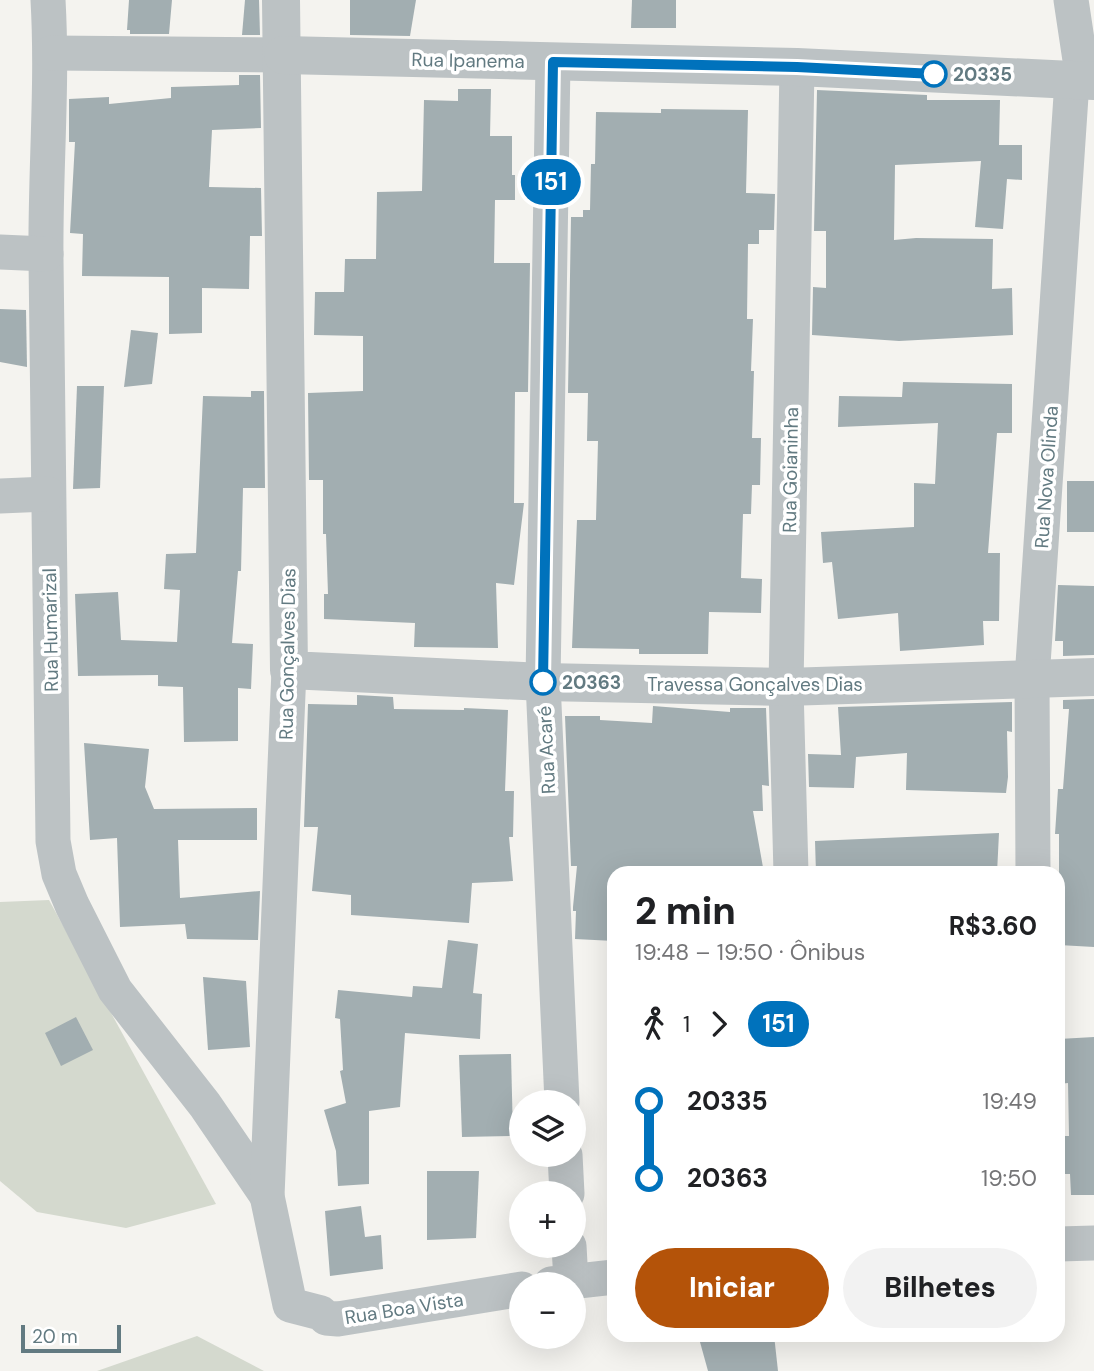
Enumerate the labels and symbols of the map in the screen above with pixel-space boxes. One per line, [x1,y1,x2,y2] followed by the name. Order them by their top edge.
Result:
[411,47,525,74] street label: Rua Ipanema
[921,61,947,87] marker: 20335
[953,62,1012,87] place label: 20335
[511,159,591,205] line badge: 151
[1029,405,1064,549] street label: Rua Nova Olinda
[777,407,804,533] street label: Rua Goianinha
[37,568,64,692] street label: Rua Humarizal
[274,568,301,740] street label: Rua Gonçalves Dias
[530,669,556,695] marker: 20363
[562,670,621,695] place label: 20363
[647,672,863,697] street label: Travessa Gonçalves Dias
[532,705,561,795] street label: Rua Acaré
[343,1287,465,1330] street label: Rua Boa Vista
[21,1322,121,1354] scale bar

